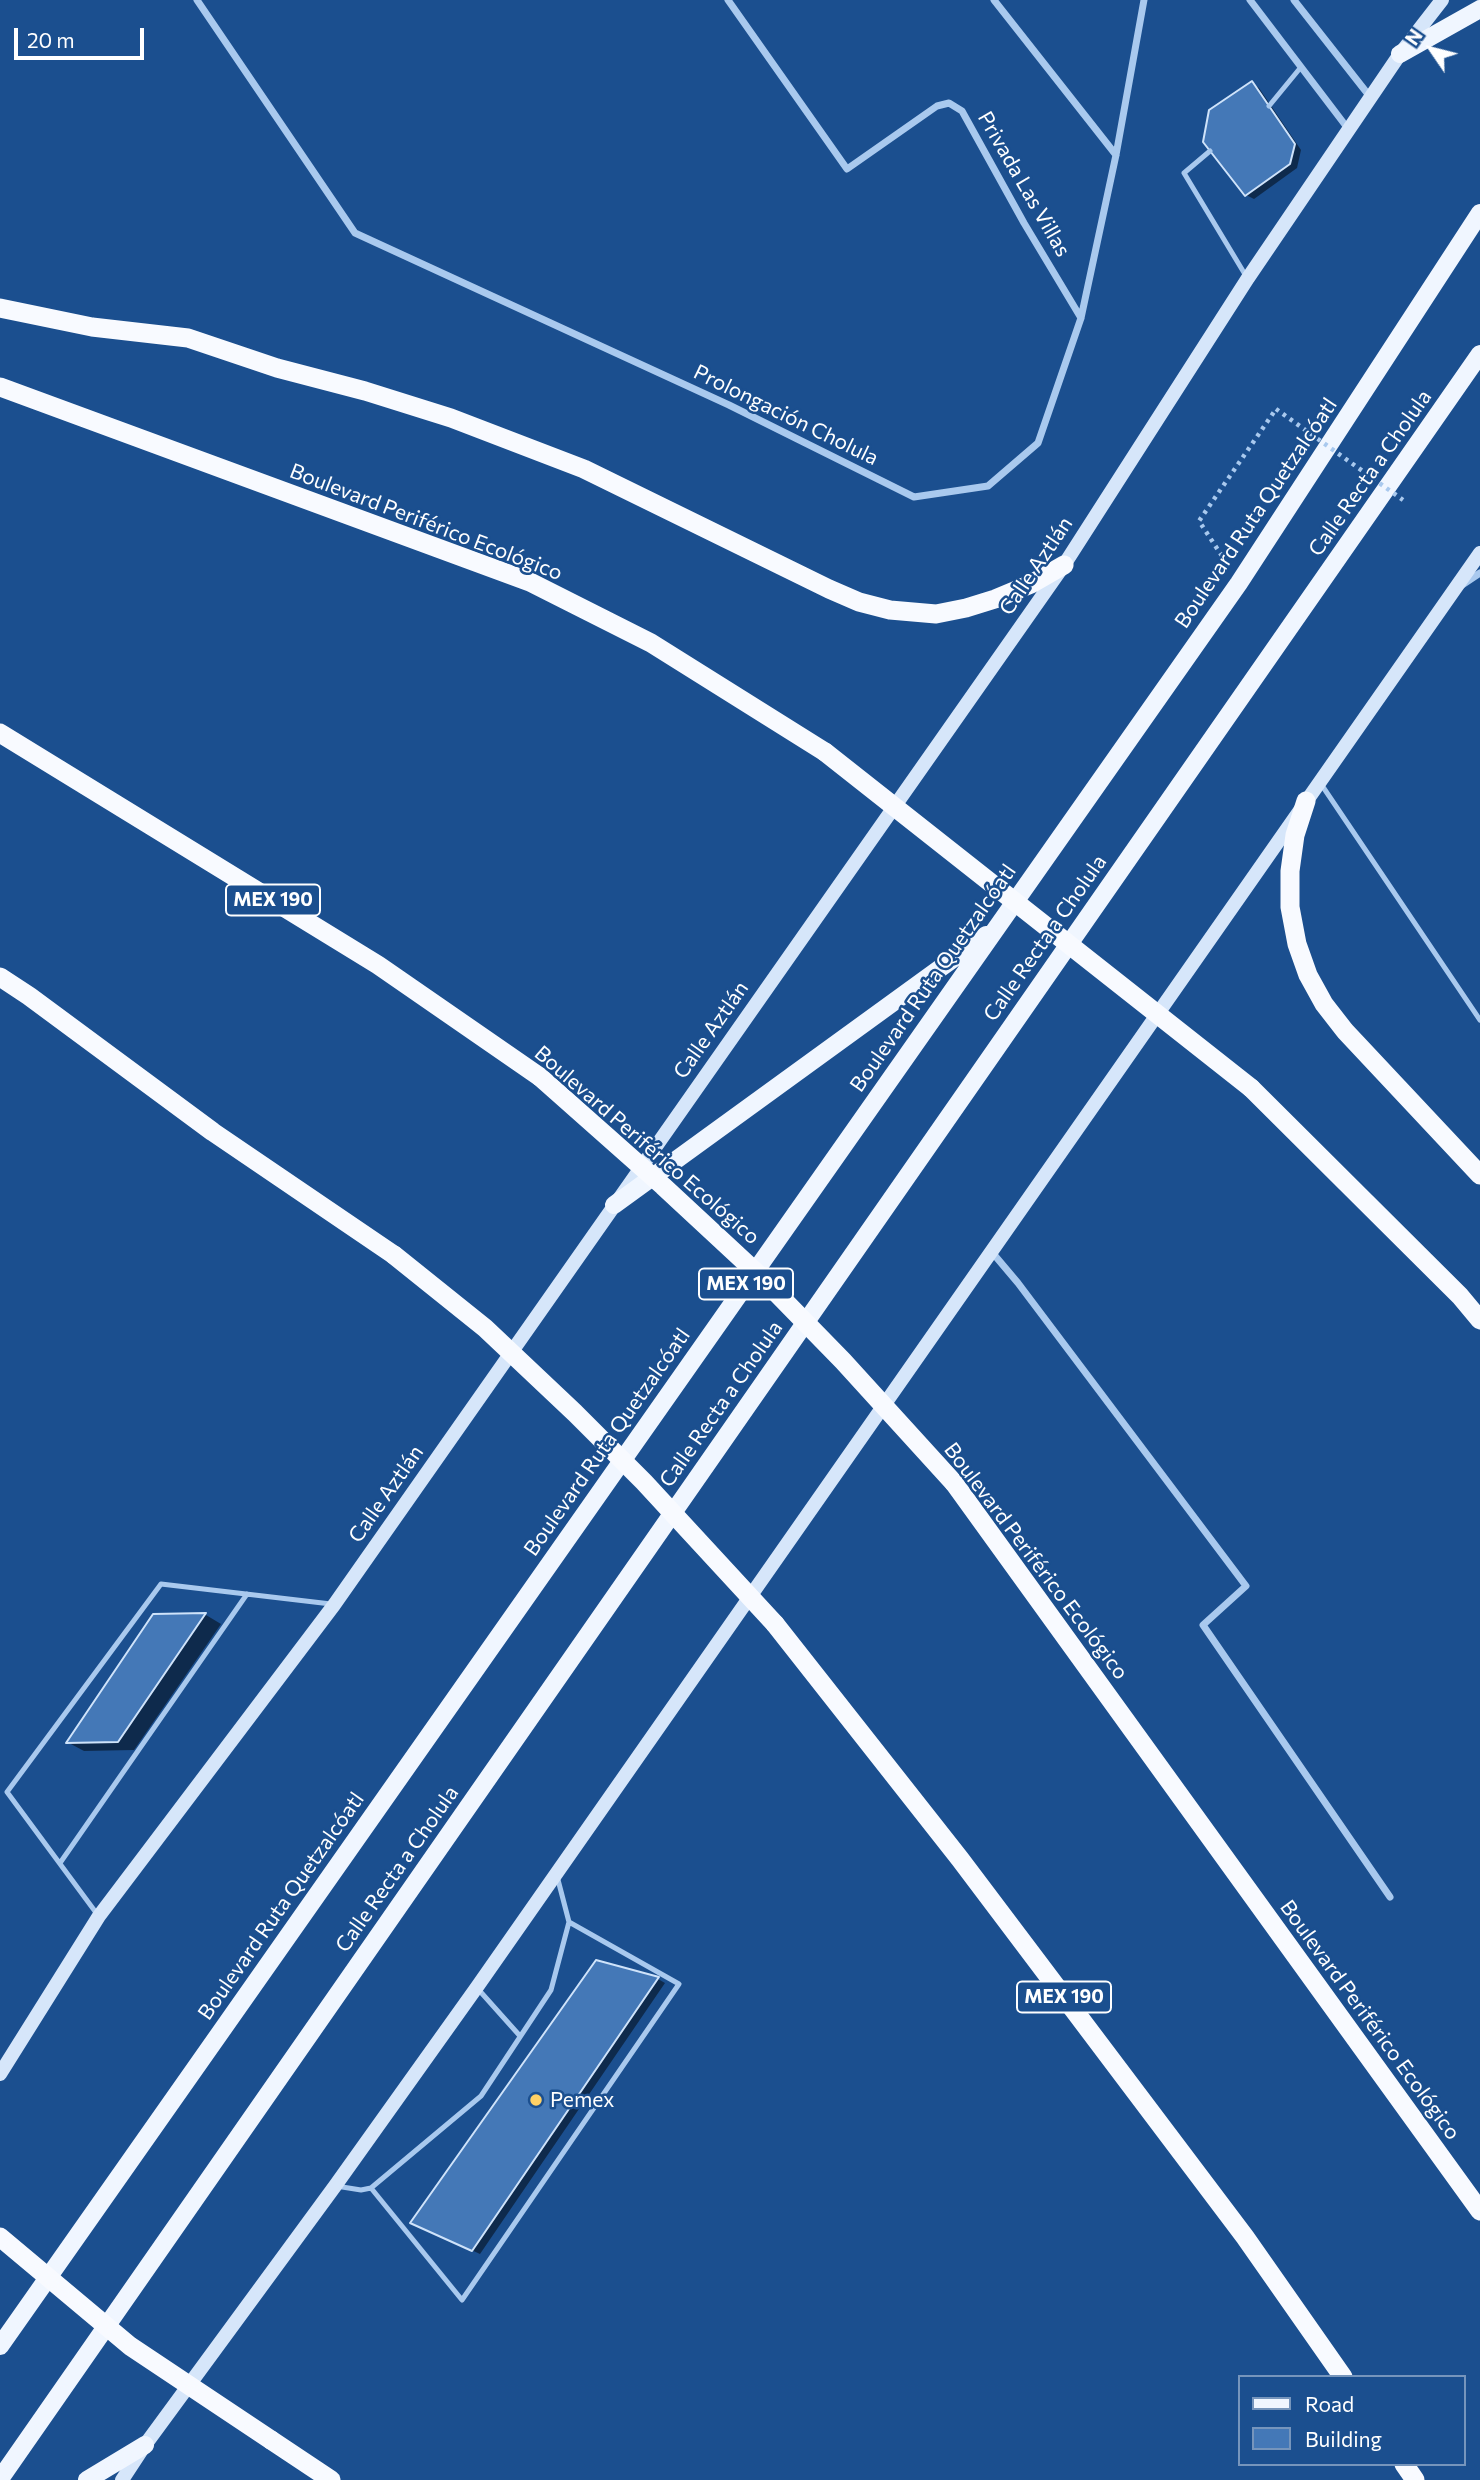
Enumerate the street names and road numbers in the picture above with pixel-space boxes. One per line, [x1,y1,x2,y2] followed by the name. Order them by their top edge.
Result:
[972,107,1076,261] street label: Privada Las Villas
[689,359,883,471] street label: Prolongación Cholula
[1303,385,1437,561] street label: Calle Recta a Cholula
[1169,393,1343,633] street label: Boulevard Ruta Quetzalcóatl
[286,458,566,586] street label: Boulevard Periférico Ecológico
[994,512,1078,620] street label: Calle Aztlán
[978,850,1112,1026] street label: Calle Recta a Cholula
[845,859,1021,1097] street label: Boulevard Ruta Quetzalcóatl
[226,885,320,916] road number: MEX 190
[668,977,754,1083] street label: Calle Aztlán
[529,1040,765,1250] street label: Boulevard Periférico Ecológico
[699,1268,793,1300] road number: MEX 190
[654,1316,788,1492] street label: Calle Recta a Cholula
[519,1323,695,1561] street label: Boulevard Ruta Quetzalcóatl
[939,1438,1133,1684] street label: Boulevard Periférico Ecológico
[343,1441,429,1547] street label: Calle Aztlán
[330,1781,464,1957] street label: Calle Recta a Cholula
[193,1787,369,2025] street label: Boulevard Ruta Quetzalcóatl
[1275,1895,1465,2145] street label: Boulevard Periférico Ecológico
[1017,1982,1111,2012] road number: MEX 190

